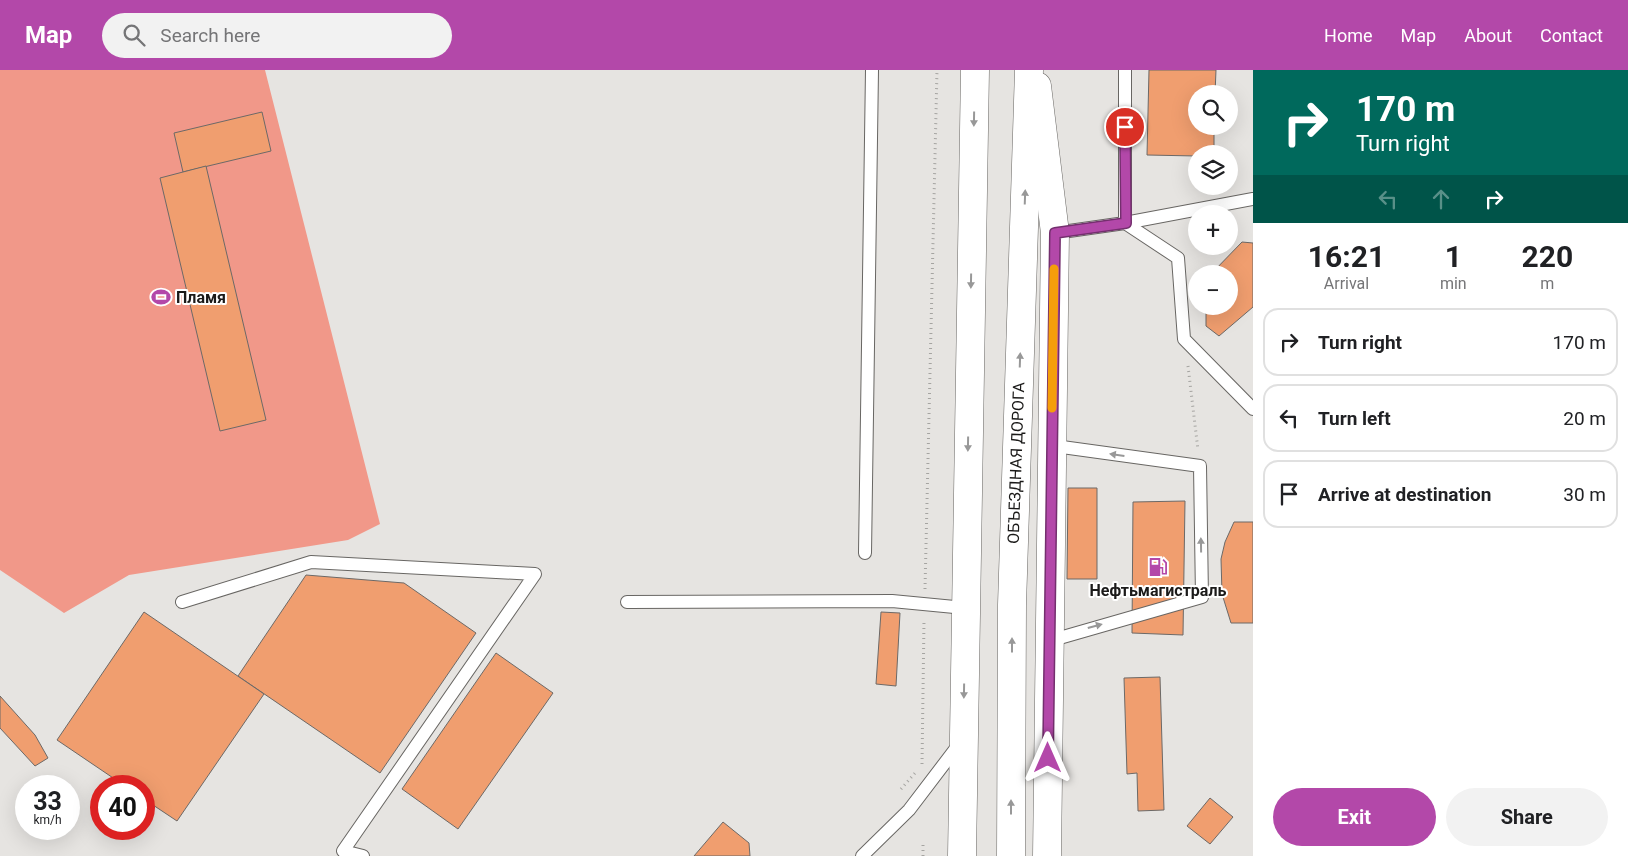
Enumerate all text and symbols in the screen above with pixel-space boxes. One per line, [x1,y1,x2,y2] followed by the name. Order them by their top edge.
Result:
[102,13,452,58] search box
[25,21,72,49] text: Map
[120,21,148,49] icon: search
[160,24,260,47] text: Search here
[1324,25,1373,46] text: Home
[1401,25,1436,46] text: Map
[1464,25,1512,46] text: About
[1540,25,1603,46] text: Contact
[1188,85,1238,315] map controls
[1188,85,1238,135] button: search
[1356,89,1455,130] text: 170 m
[1273,90,1338,155] icon: right
[1104,106,1146,148] pin
[970,111,978,127] one-way arrow
[1111,113,1139,141] icon: arrive
[1356,131,1450,156] text: Turn right
[1188,145,1238,195] button: layers
[1374,185,1402,213] icon: left
[1427,185,1455,213] icon: ahead
[1480,185,1508,213] icon: right
[1021,189,1029,205] one-way arrow
[1188,205,1238,255] button: +
[1308,239,1385,274] text: 16:21
[1445,239,1462,274] text: 1
[1522,239,1573,274] text: 220
[1188,265,1238,315] button: −
[967,273,975,289] one-way arrow
[1324,274,1369,293] text: Arrival
[1440,274,1467,293] text: min
[1540,274,1554,293] text: m
[150,286,172,308] sports icon: Пламя
[176,288,226,307] place label: Пламя
[1275,328,1303,356] icon: right
[1318,331,1402,354] text: Turn right
[1553,331,1606,354] text: 170 m
[1016,352,1024,368] one-way arrow
[1004,381,1028,544] street label: ОБЪЕЗДНАЯ ДОРОГА
[1275,404,1303,432] icon: left
[1318,407,1391,430] text: Turn left
[1563,407,1606,430] text: 20 m
[964,436,972,452] one-way arrow
[1109,450,1125,458] one-way arrow
[1275,480,1303,508] icon: arrive
[1318,483,1491,506] text: Arrive at destination
[1563,483,1606,506] text: 30 m
[1197,537,1205,553] one-way arrow
[1147,556,1169,578] fuel station icon: Нефтьмагистраль
[1090,581,1226,600] place label: Нефтьмагистраль
[1088,622,1103,630] one-way arrow
[1008,637,1016,653] one-way arrow
[960,684,968,700] one-way arrow
[1021,731,1073,783] position arrow
[90,775,155,840] speed limit sign: 40
[33,787,62,816] text: 33
[1273,788,1436,846] button: Exit
[1446,788,1608,846] button: Share
[1007,799,1015,815] one-way arrow
[33,813,62,827] text: km/h

